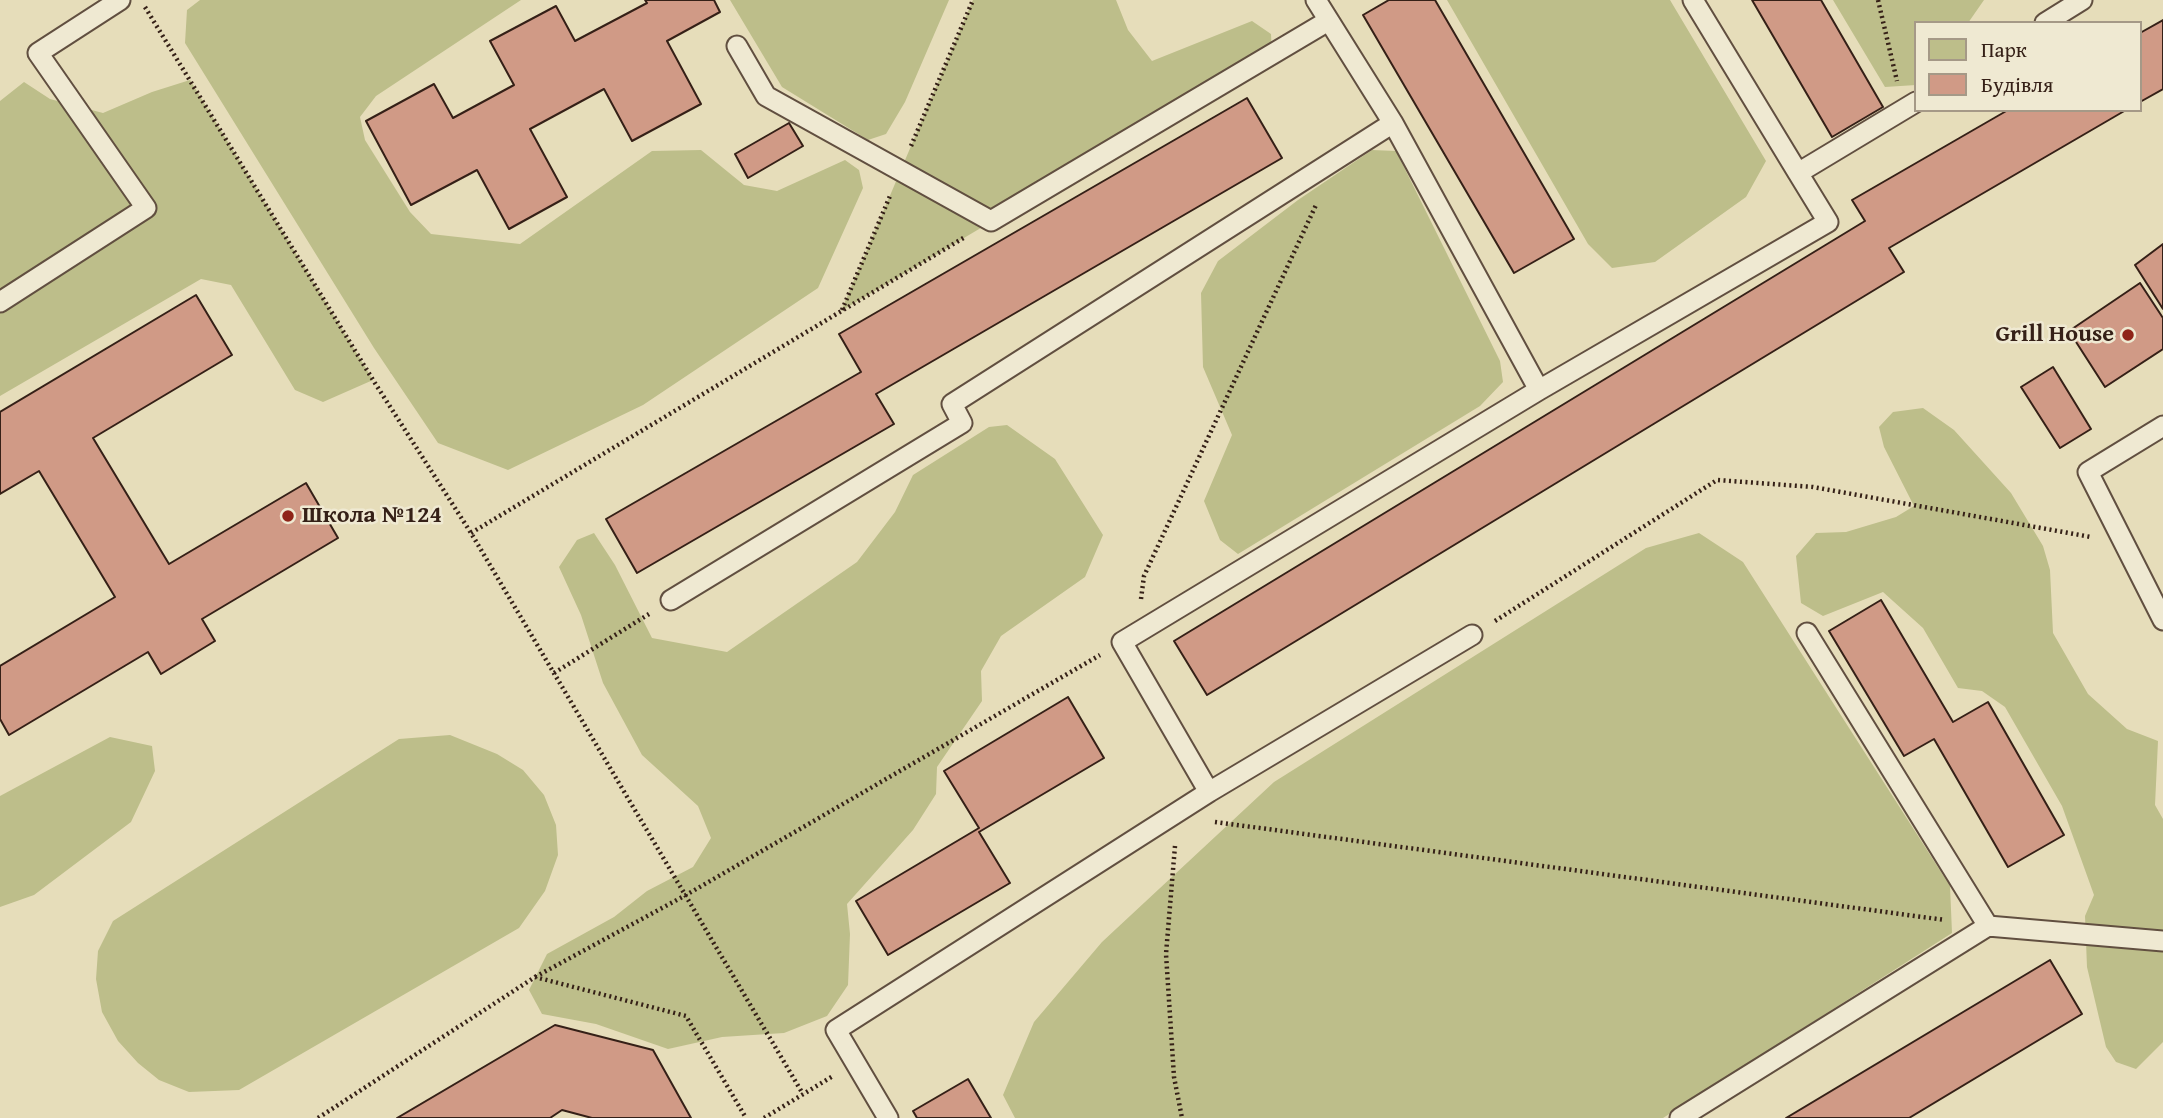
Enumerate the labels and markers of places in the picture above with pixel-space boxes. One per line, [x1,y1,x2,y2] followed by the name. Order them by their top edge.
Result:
[1996,321,2114,349] place label: Grill House
[2120,327,2136,343] marker: Grill House
[302,502,442,530] place label: Школа №124
[280,508,296,524] marker: Школа №124

